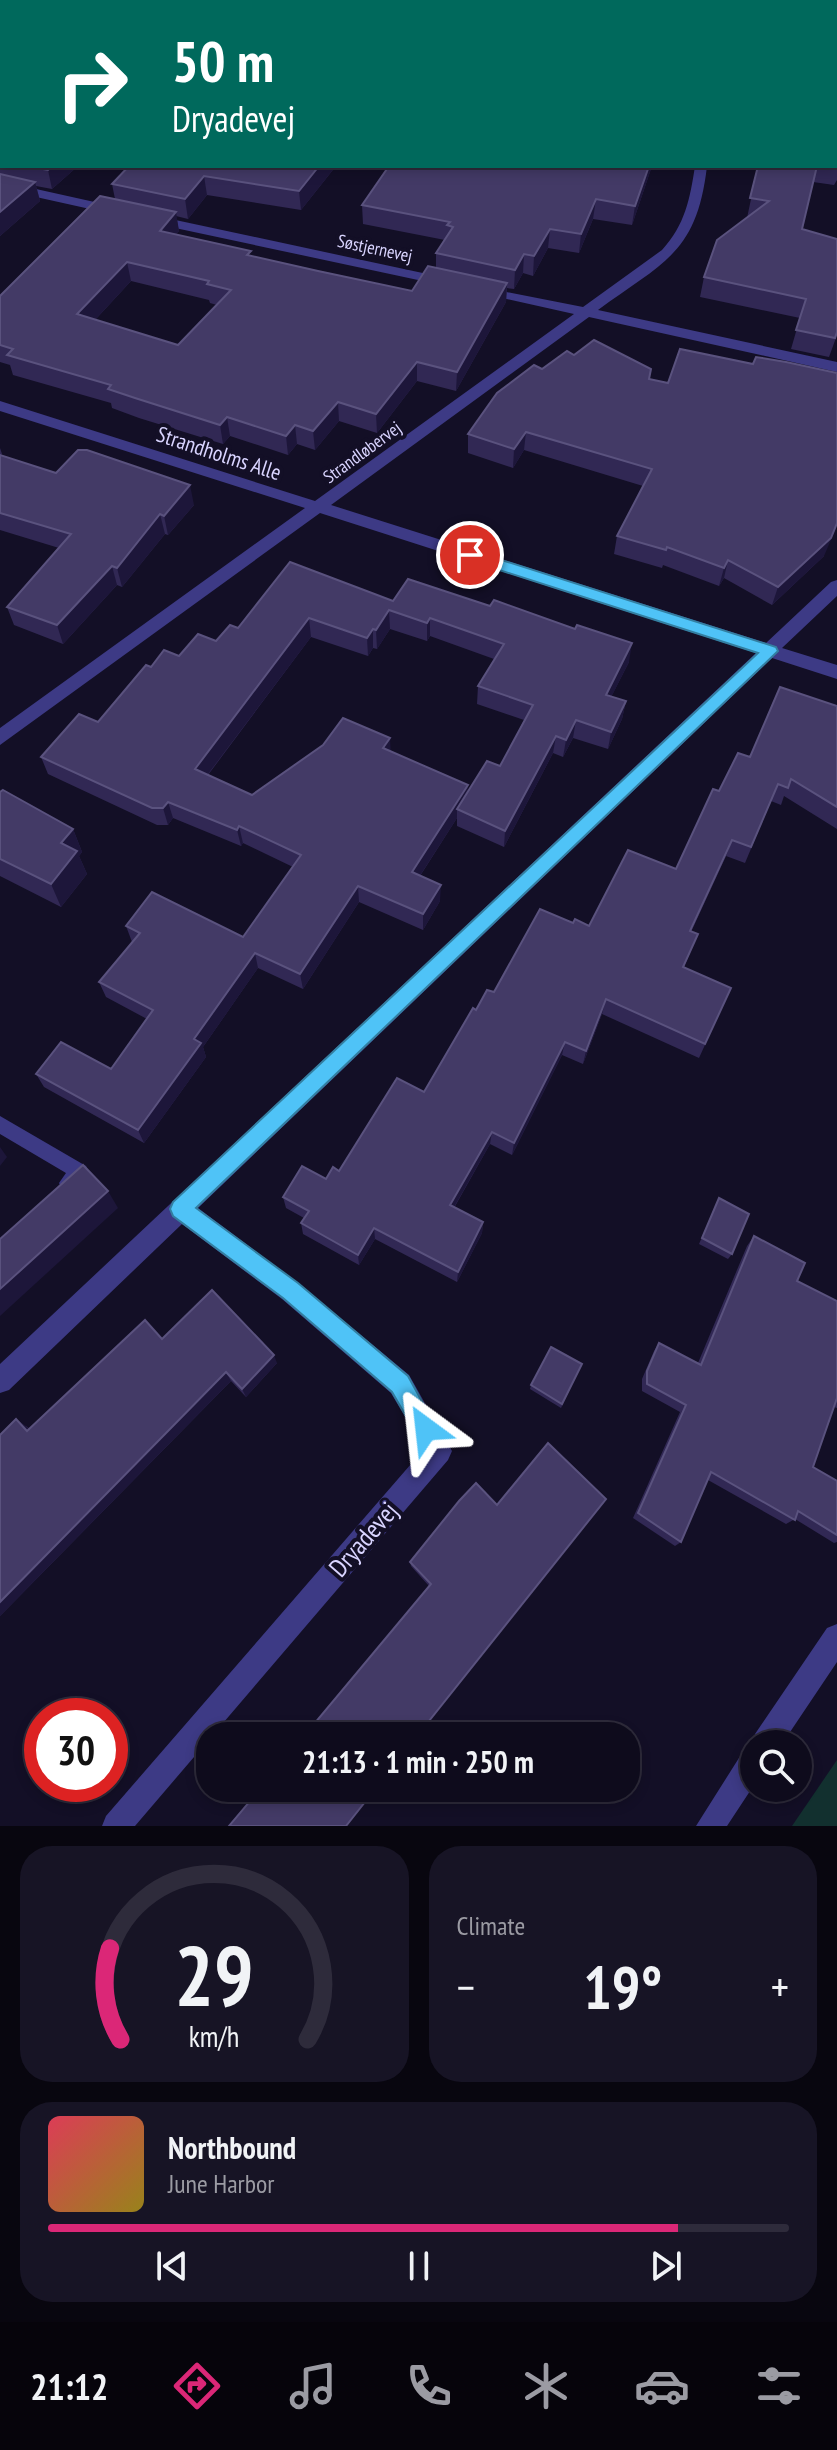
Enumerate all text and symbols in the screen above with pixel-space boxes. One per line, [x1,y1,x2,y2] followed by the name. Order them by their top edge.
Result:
[172,25,274,97] text: 50 m
[40,32,144,136] icon: right
[172,95,295,142] text: Dryadevej
[335,229,415,267] street label: Søstjernevej
[318,416,406,488] street label: Strandløbervej
[153,420,285,486] street label: Strandholms Alle
[436,521,504,589] pin
[448,533,492,577] icon: arrive
[384,1387,468,1471] position arrow
[321,1495,405,1583] street label: Dryadevej
[24,1698,128,1802] speed limit sign: 30
[740,1730,812,1802] map controls
[740,1730,812,1802] button: search
[302,1742,534,1781] text: 21:13 · 1 min · 250 m
[457,1909,525,1942] text: Climate
[174,1921,254,2029] text: 29
[583,1948,662,2026] text: 19°
[457,1958,475,2015] text: −
[771,1958,789,2015] text: +
[189,2018,240,2055] text: km/h
[168,2128,296,2167] text: Northbound
[168,2167,274,2200] text: June Harbor
[150,2244,194,2288] icon: previous
[397,2244,441,2288] icon: pause
[644,2244,688,2288] icon: next
[169,2358,225,2414] icon: directions
[285,2358,341,2414] icon: music
[401,2358,457,2414] icon: phone
[518,2358,574,2414] icon: climate
[634,2358,690,2414] icon: car
[751,2358,807,2414] icon: filters
[30,2363,108,2410] text: 21:12

